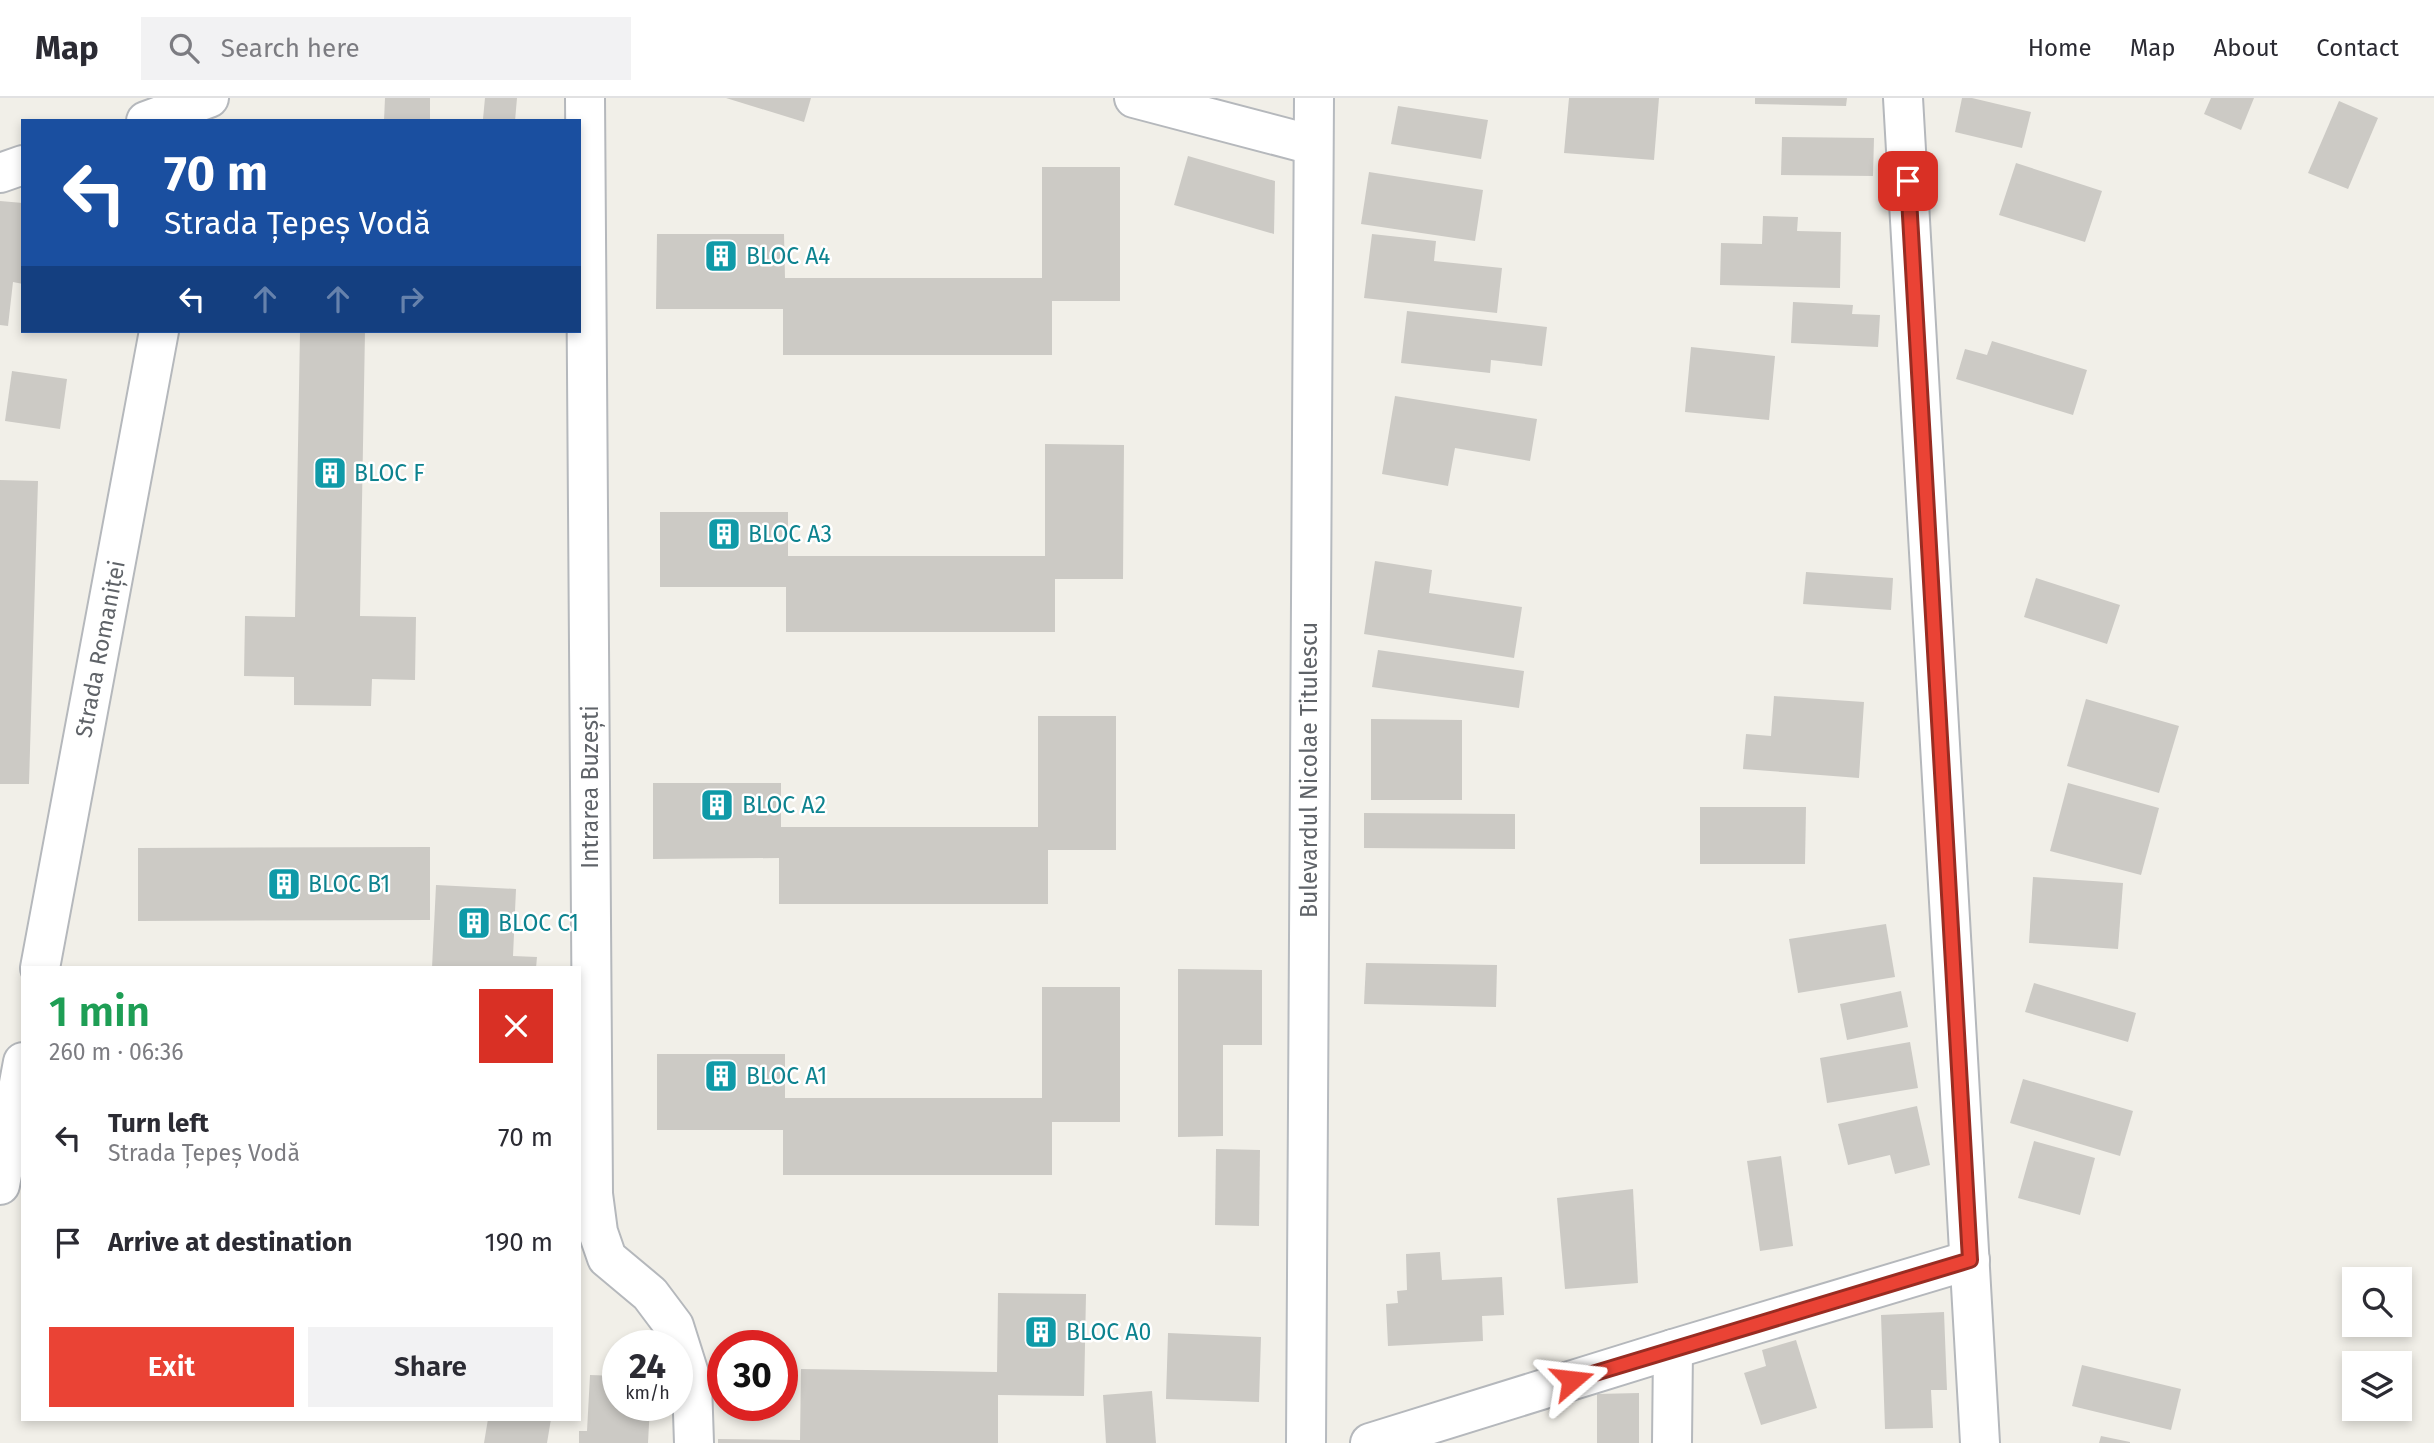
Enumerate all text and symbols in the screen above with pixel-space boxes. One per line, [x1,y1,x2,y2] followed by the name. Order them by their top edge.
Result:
[141,17,631,80] search box
[35,28,99,68] text: Map
[165,29,203,67] icon: search
[221,33,360,64] text: Search here
[2028,34,2092,62] text: Home
[2130,34,2176,62] text: Map
[2214,34,2278,62] text: About
[2316,34,2399,62] text: Contact
[164,144,268,203] text: 70 m
[49,147,140,238] icon: left
[1878,151,1938,211] pin
[1889,162,1927,200] icon: arrive
[164,204,431,242] text: Strada Țepeș Vodă
[702,237,740,275] building icon: BLOC A4
[746,242,830,270] place label: BLOC A4
[173,280,211,318] icon: left
[246,280,284,318] icon: ahead
[319,280,357,318] icon: ahead
[392,280,430,318] icon: right
[311,454,349,492] building icon: BLOC F
[354,459,425,487] place label: BLOC F
[705,515,743,553] building icon: BLOC A3
[748,520,832,548] place label: BLOC A3
[69,558,132,740] street label: Strada Romaniței
[1295,622,1323,918] street label: Bulevardul Nicolae Titulescu
[576,705,605,869] street label: Intrarea Buzești
[698,786,736,824] building icon: BLOC A2
[742,791,826,819] place label: BLOC A2
[265,865,303,903] building icon: BLOC B1
[308,870,390,898] place label: BLOC B1
[455,904,493,942] building icon: BLOC C1
[498,909,579,937] place label: BLOC C1
[49,987,150,1037] text: 1 min
[479,989,553,1063] button: close
[49,1038,184,1066] text: 260 m · 06:36
[702,1057,740,1095] building icon: BLOC A1
[746,1062,827,1090] place label: BLOC A1
[108,1108,209,1139] text: Turn left
[49,1119,87,1157] icon: left
[498,1122,553,1153] text: 70 m
[108,1139,300,1167] text: Strada Țepeș Vodă
[49,1224,87,1262] icon: arrive
[108,1227,352,1258] text: Arrive at destination
[484,1227,553,1258] text: 190 m
[2342,1267,2412,1421] map controls
[2342,1267,2412,1337] button: search
[1022,1313,1060,1351] building icon: BLOC A0
[1066,1318,1151,1346] place label: BLOC A0
[49,1327,294,1407] button: Exit
[308,1327,553,1407] button: Share
[707,1330,798,1421] speed limit sign: 30
[1535,1343,1609,1417] position arrow
[629,1345,666,1387] text: 24
[2342,1351,2412,1421] button: layers
[625,1382,670,1404] text: km/h

